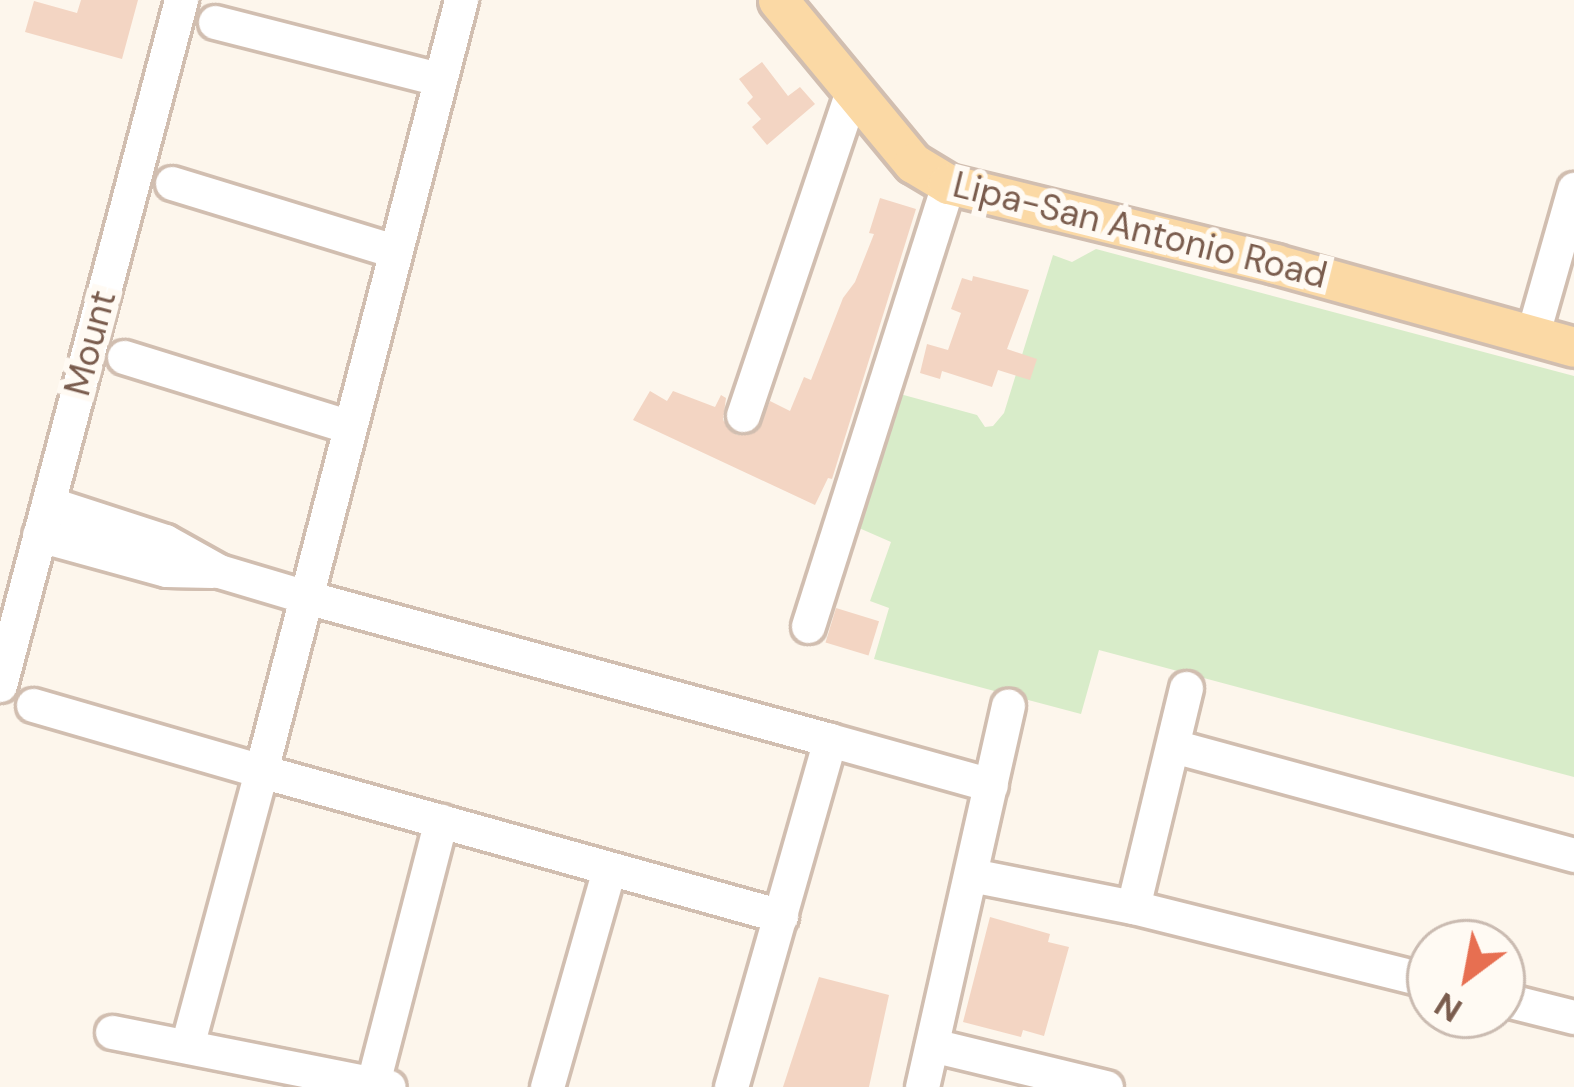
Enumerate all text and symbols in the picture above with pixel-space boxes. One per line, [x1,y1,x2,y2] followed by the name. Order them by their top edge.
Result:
[949,163,1331,297] street label: Lipa-San Antonio Road
[55,286,125,400] street label: Mount
[1406,919,1526,1039] north arrow
[1427,983,1470,1032] text: N

